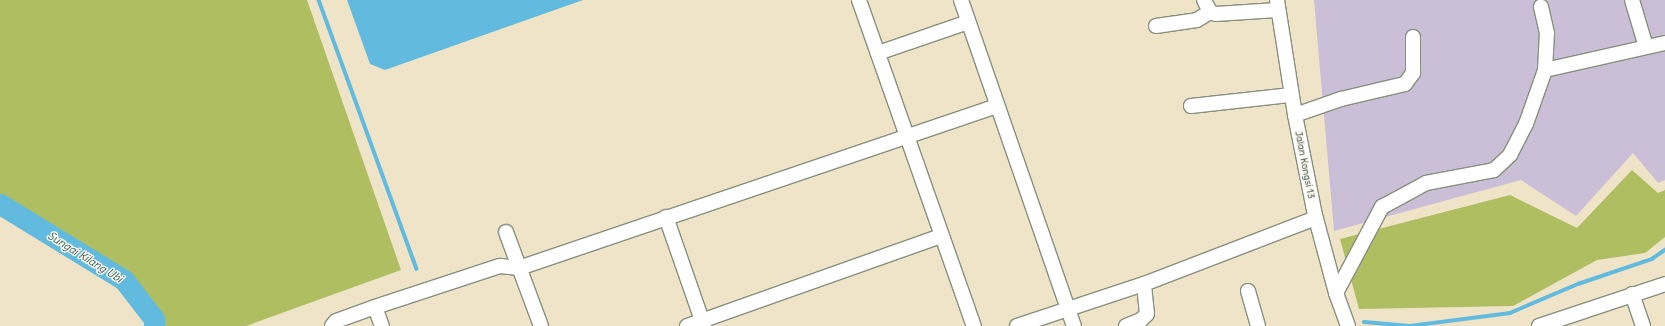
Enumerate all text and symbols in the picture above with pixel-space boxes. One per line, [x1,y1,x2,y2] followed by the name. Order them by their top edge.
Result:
[1293,130,1317,200] street label: Jalan Kongsi 13
[45,229,125,285] water label: Sungai Kilang Ubi

